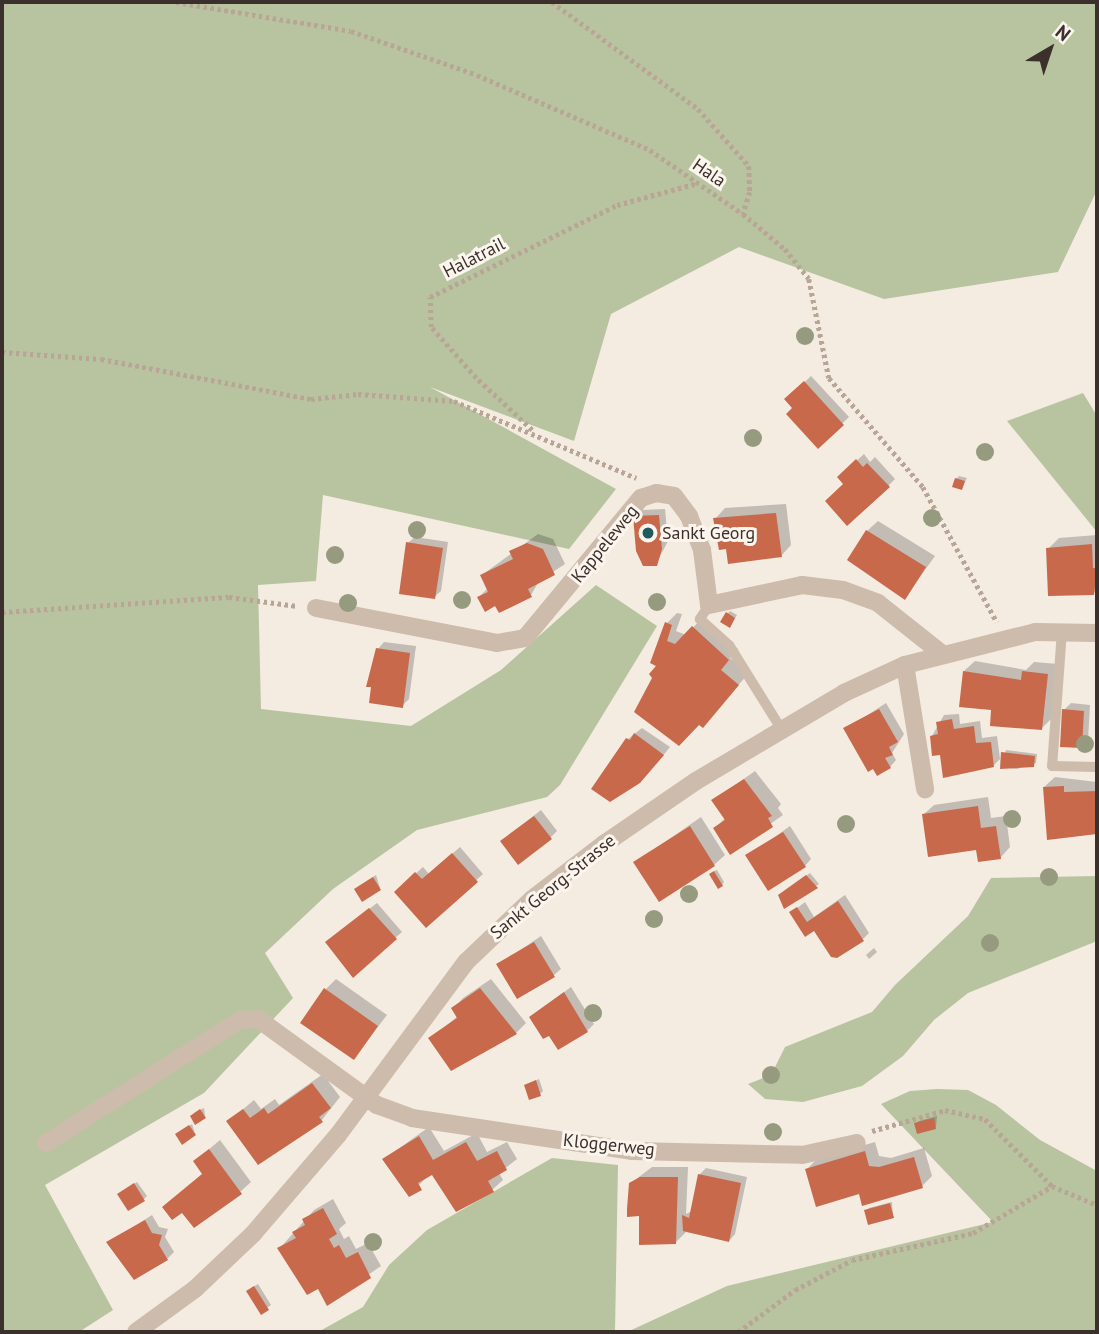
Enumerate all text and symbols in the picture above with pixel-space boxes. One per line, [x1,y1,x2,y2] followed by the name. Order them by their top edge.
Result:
[1015,14,1085,84] north arrow
[1051,19,1076,46] text: N
[688,154,730,192] street label: Hala
[439,233,509,283] street label: Halatrail
[567,501,643,587] street label: Kappeleweg
[662,522,755,544] place label: Sankt Georg
[640,525,656,541] marker: Sankt Georg
[486,830,620,944] street label: Sankt Georg-Strasse
[562,1129,656,1161] street label: Kloggerweg

